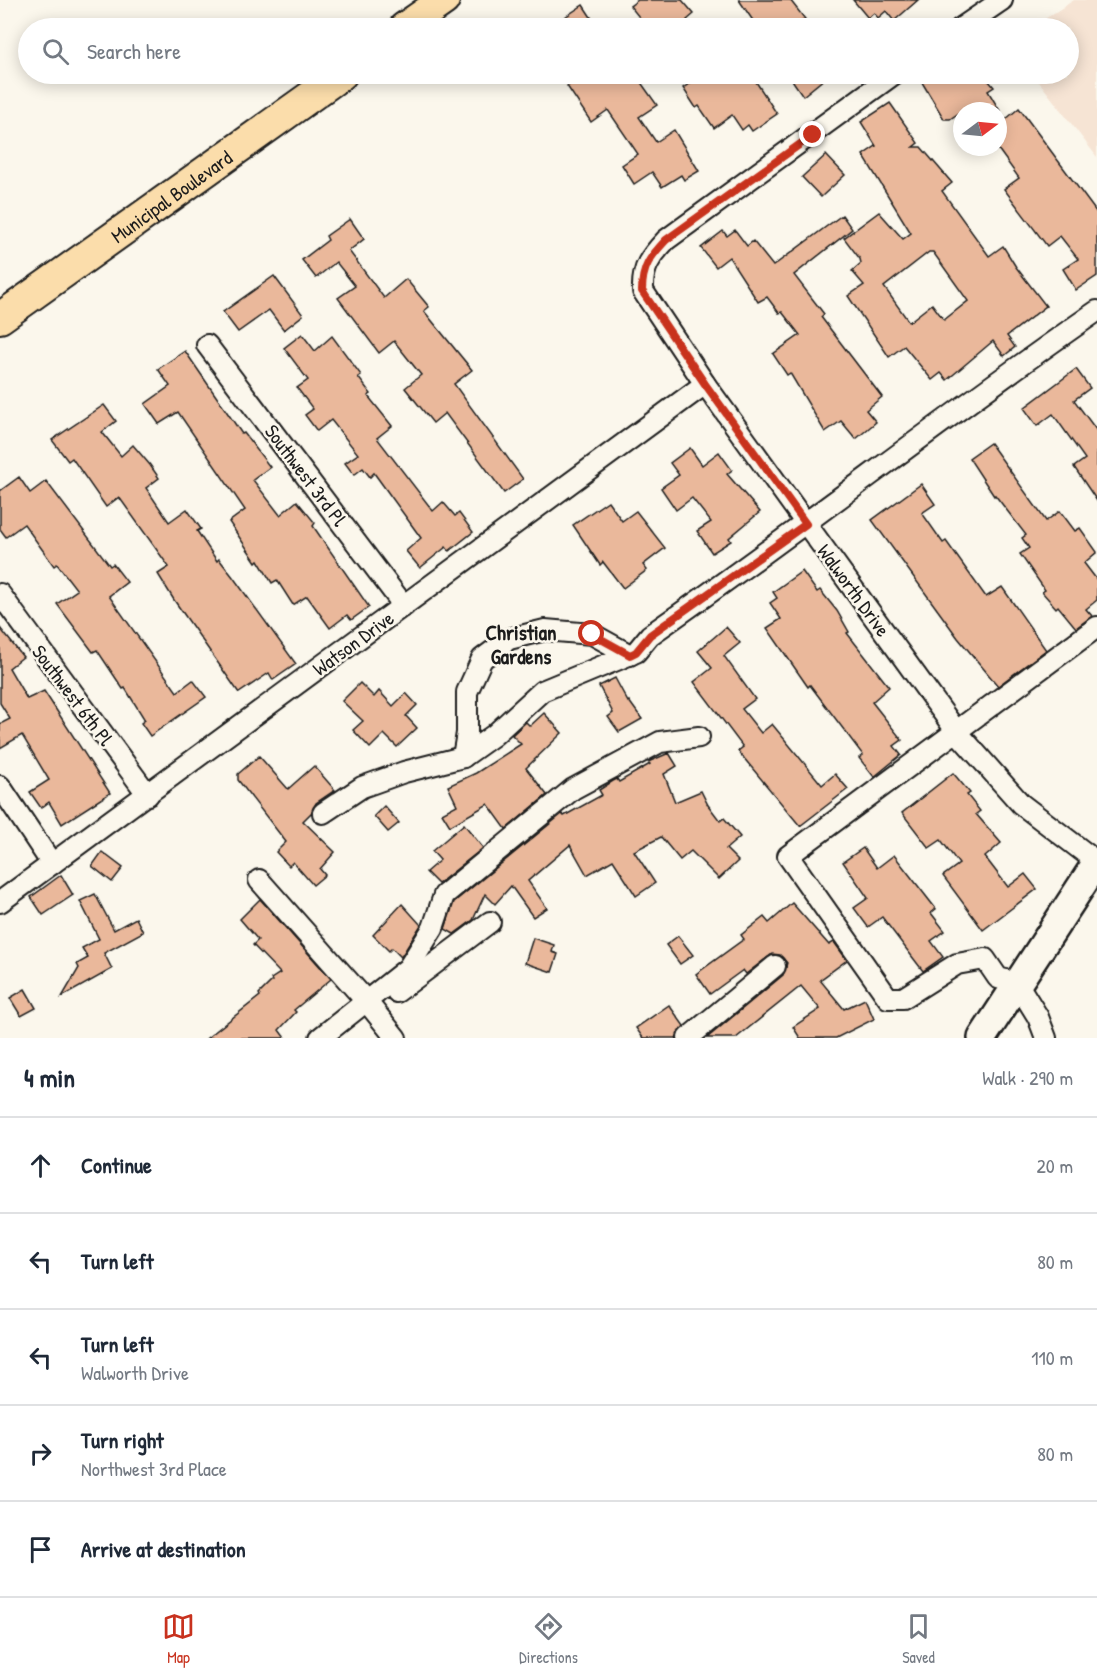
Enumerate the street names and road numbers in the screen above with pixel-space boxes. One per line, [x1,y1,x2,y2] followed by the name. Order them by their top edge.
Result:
[105,143,237,249] street label: Municipal Boulevard
[259,419,354,532] street label: Southwest 3rd Pl
[811,538,897,642] street label: Walworth Drive
[307,604,399,682] street label: Watson Drive
[26,639,120,751] street label: Southwest 6th Pl

